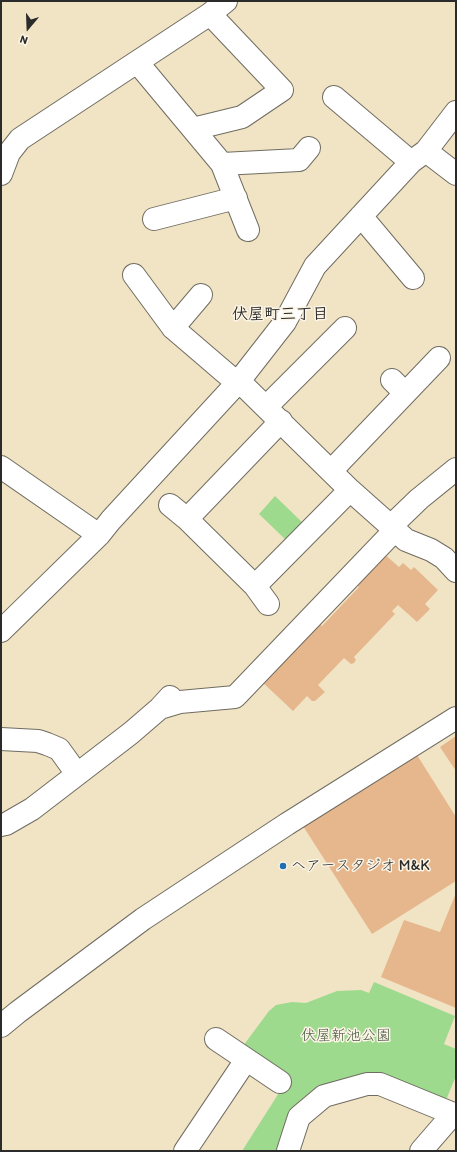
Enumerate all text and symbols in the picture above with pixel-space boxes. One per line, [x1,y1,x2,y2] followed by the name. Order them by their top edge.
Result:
[8,8,48,48] north arrow
[18,32,30,47] text: N
[232,305,328,325] district label: 伏屋町三丁目
[291,857,430,875] place label: ヘアースタジオ M&K
[278,861,288,871] marker: ヘアースタジオ M&K
[301,1027,391,1045] park label: 伏屋新池公園

